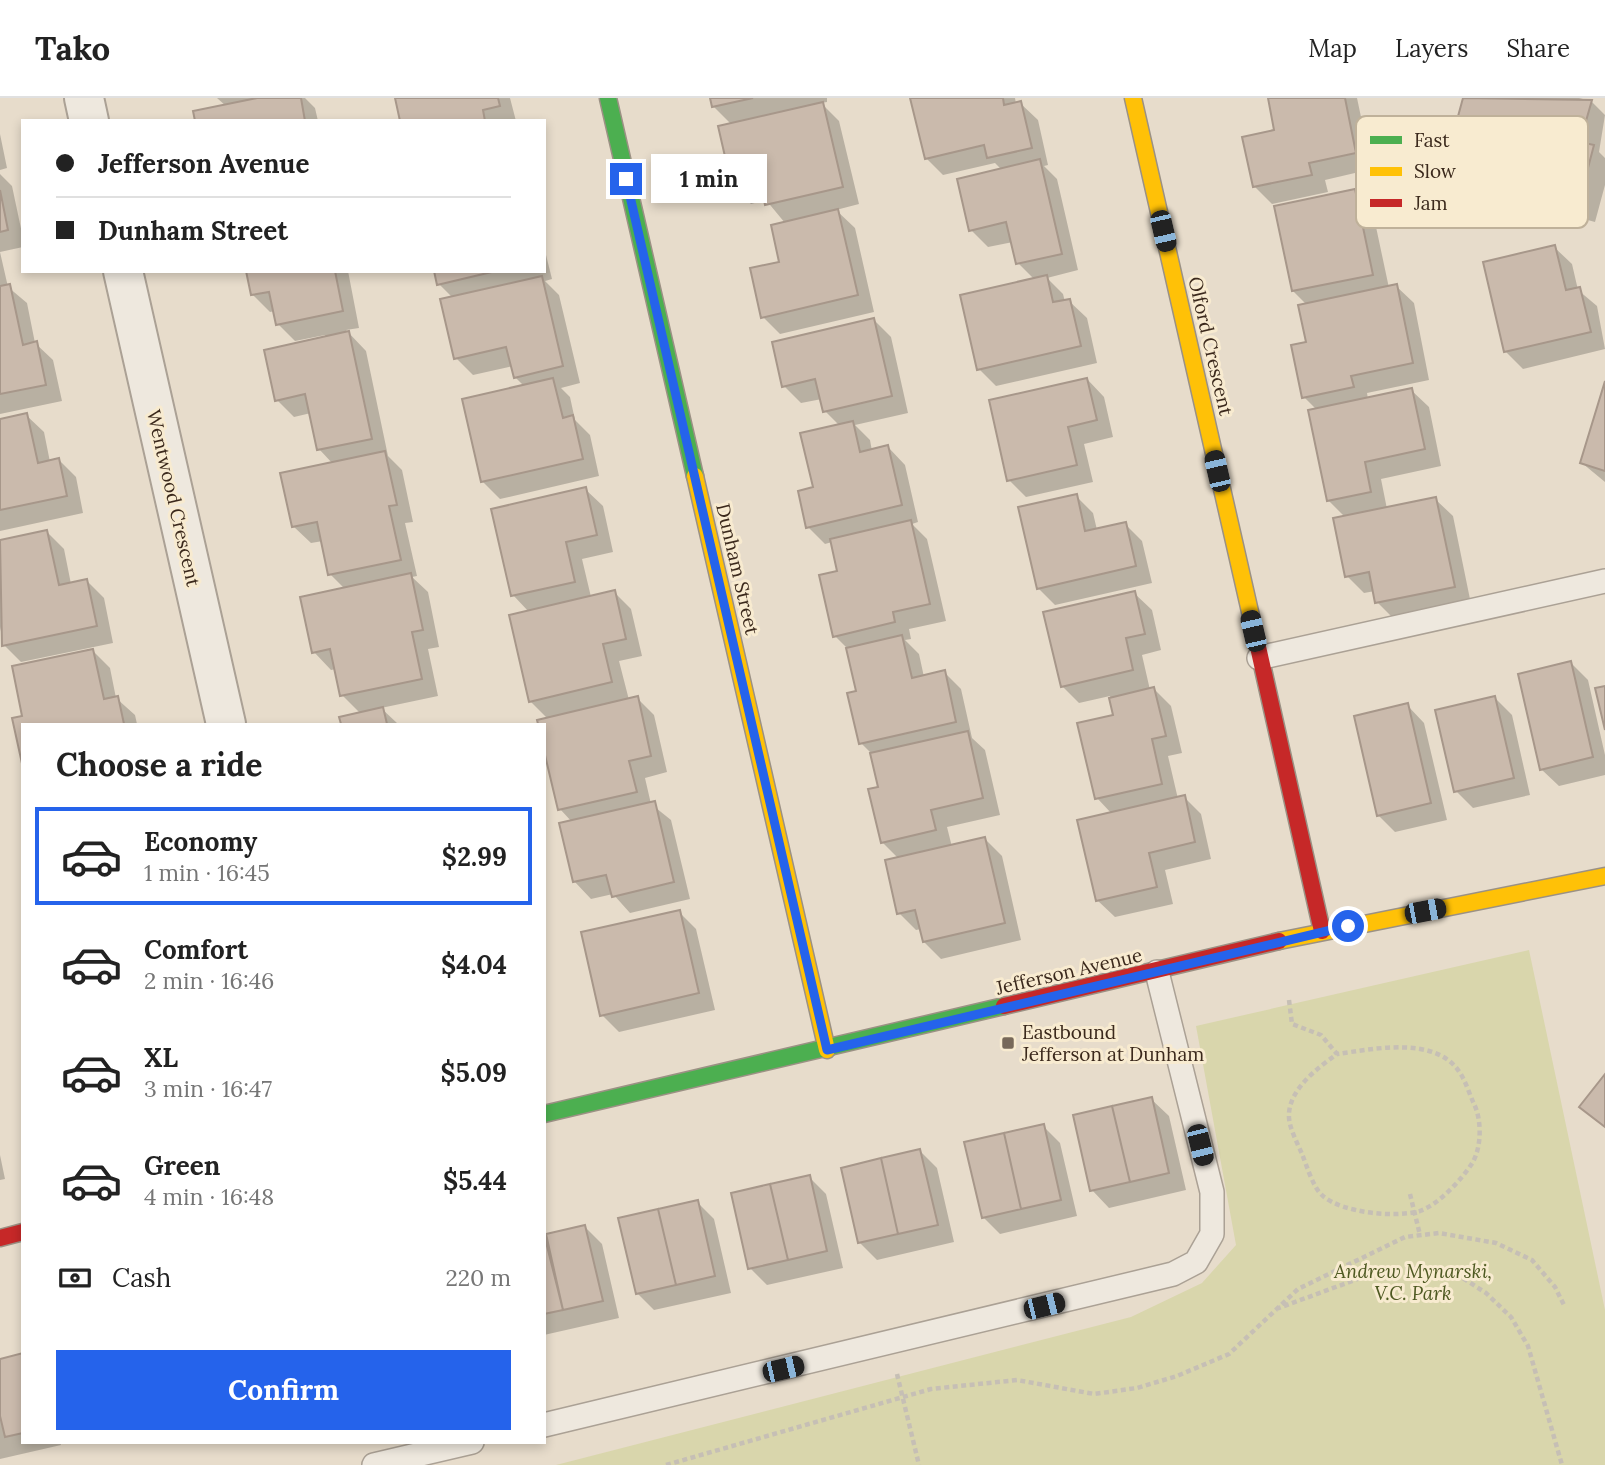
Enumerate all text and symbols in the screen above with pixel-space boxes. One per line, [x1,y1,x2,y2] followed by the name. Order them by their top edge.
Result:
[35,27,110,69] text: Tako
[1308,33,1357,64] text: Map
[1395,33,1468,64] text: Layers
[1506,33,1570,64] text: Share
[1356,116,1588,228] legend
[1414,128,1450,152] text: Fast
[98,147,309,180] text: Jefferson Avenue
[650,154,766,204] callout: 1 min
[1414,159,1457,183] text: Slow
[610,163,642,195] route end
[680,164,738,193] text: 1 min
[1413,191,1448,215] text: Jam
[1149,208,1178,254] car
[98,214,288,247] text: Dunham Street
[1183,274,1239,418] street label: Olford Crescent
[142,407,206,589] street label: Wentwood Crescent
[1203,448,1232,494] car
[711,501,765,638] street label: Dunham Street
[1239,608,1268,654] car
[56,744,263,785] text: Choose a ride
[60,825,123,888] icon: car
[144,825,257,858] text: Economy
[442,840,507,873] text: $2.99
[144,858,270,887] text: 1 min · 16:45
[1403,897,1448,925] car
[1332,910,1364,942] route start
[60,933,123,996] icon: car
[144,933,248,966] text: Comfort
[992,942,1145,1000] street label: Jefferson Avenue
[441,948,507,981] text: $4.04
[144,966,274,995] text: 2 min · 16:46
[1021,1020,1204,1066] place label: Eastbound Jefferson at Dunham
[1000,1035,1016,1051] marker: Eastbound Jefferson at Dunham
[60,1041,123,1104] icon: car
[144,1041,178,1074] text: XL
[440,1056,507,1089] text: $5.09
[144,1074,272,1103] text: 3 min · 16:47
[1185,1122,1216,1168] car
[60,1149,123,1212] icon: car
[144,1149,220,1182] text: Green
[443,1164,507,1197] text: $5.44
[144,1182,274,1211] text: 4 min · 16:48
[56,1259,94,1297] icon: cash
[1333,1259,1492,1305] park label: Andrew Mynarski, V.C. Park
[112,1261,171,1294] text: Cash
[445,1263,511,1292] text: 220 m
[1022,1291,1067,1321] car
[56,1350,511,1430] button: Confirm
[761,1354,806,1384] car

